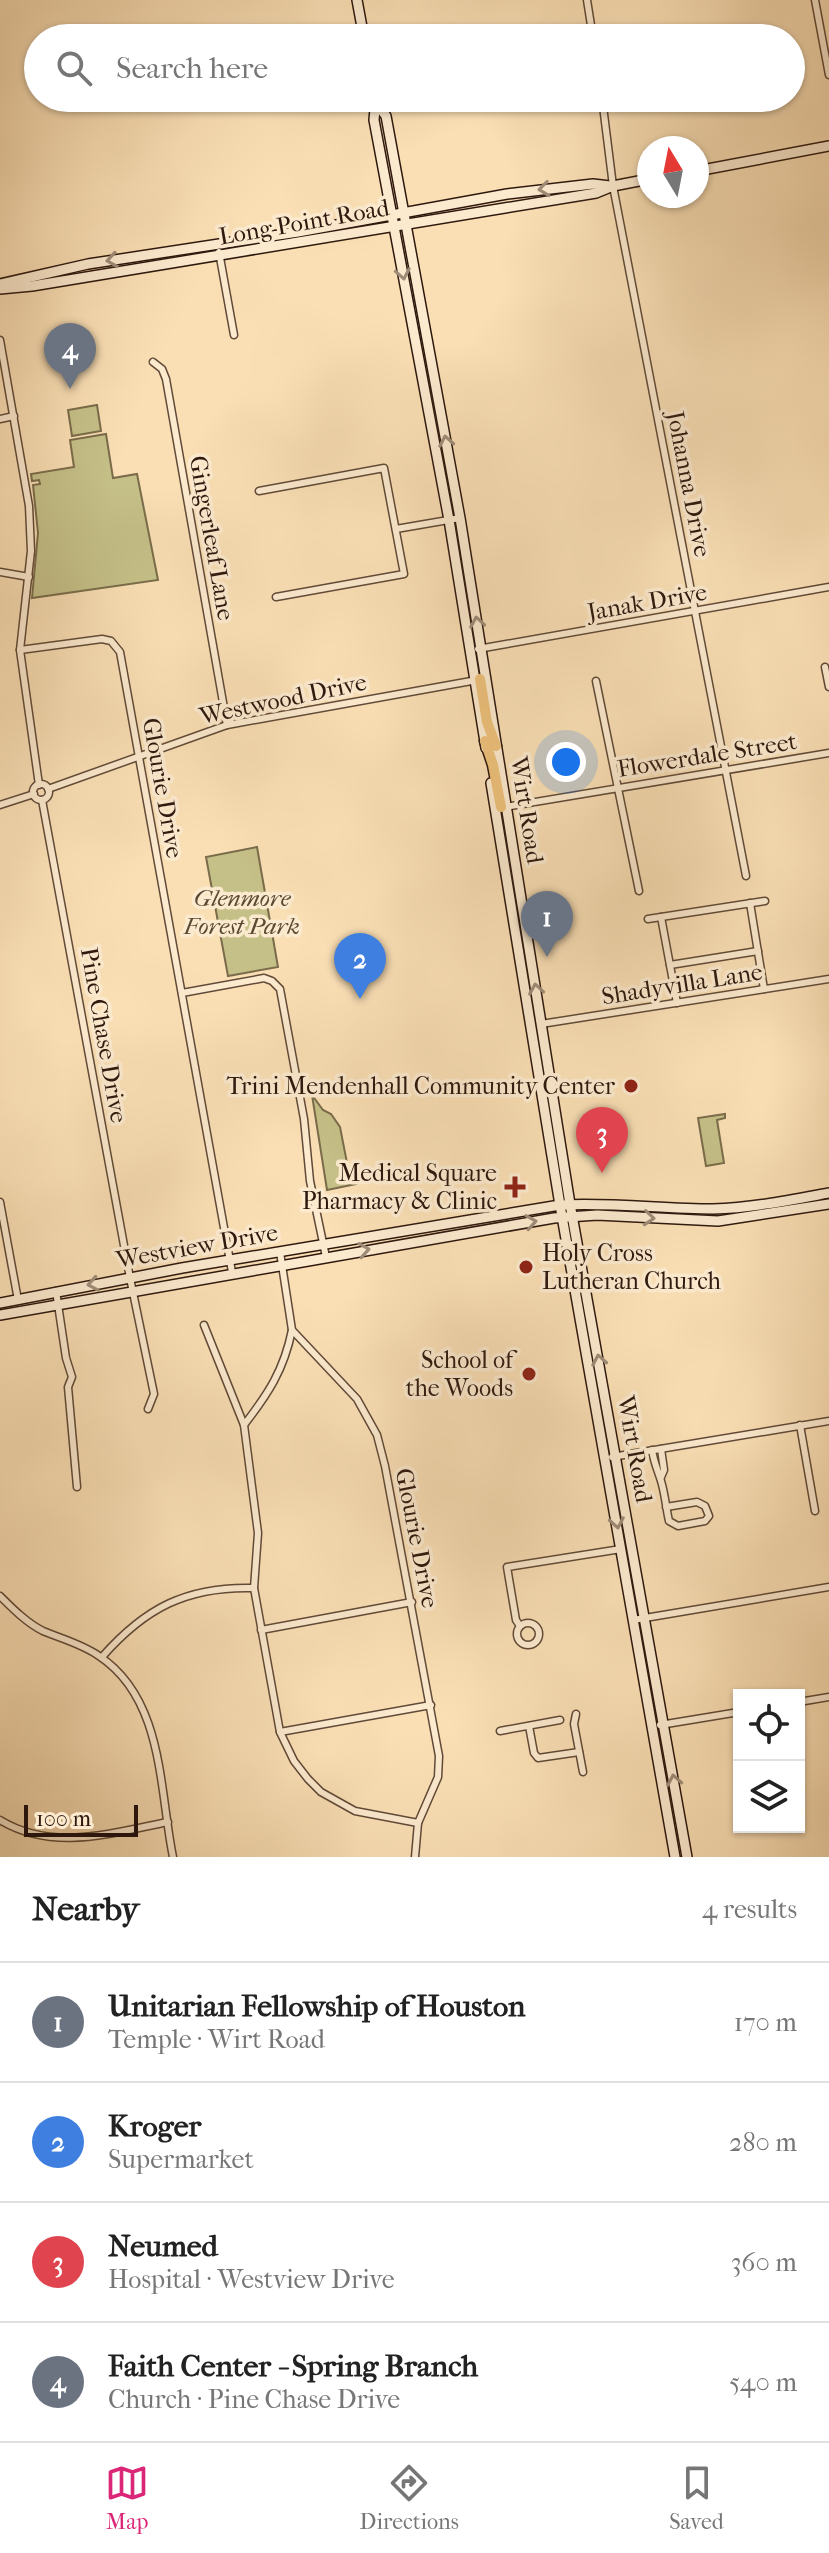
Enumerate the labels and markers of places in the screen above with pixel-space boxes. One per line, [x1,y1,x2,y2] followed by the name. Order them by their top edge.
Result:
[44,323,96,389] pin: 4
[521,891,573,957] pin: 1
[334,933,386,999] pin: 2
[226,1072,616,1100] place label: Trini Mendenhall Community Center
[622,1077,640,1095] marker: Trini Mendenhall Community Center
[576,1107,628,1173] pin: 3
[302,1159,497,1215] place label: Medical Square Pharmacy & Clinic
[504,1176,526,1198] marker: Medical Square Pharmacy & Clinic
[542,1239,722,1295] place label: Holy Cross Lutheran Church
[517,1258,535,1276] marker: Holy Cross Lutheran Church
[406,1346,518,1402] place label: School of the Woods
[520,1365,538,1383] marker: School of the Woods

